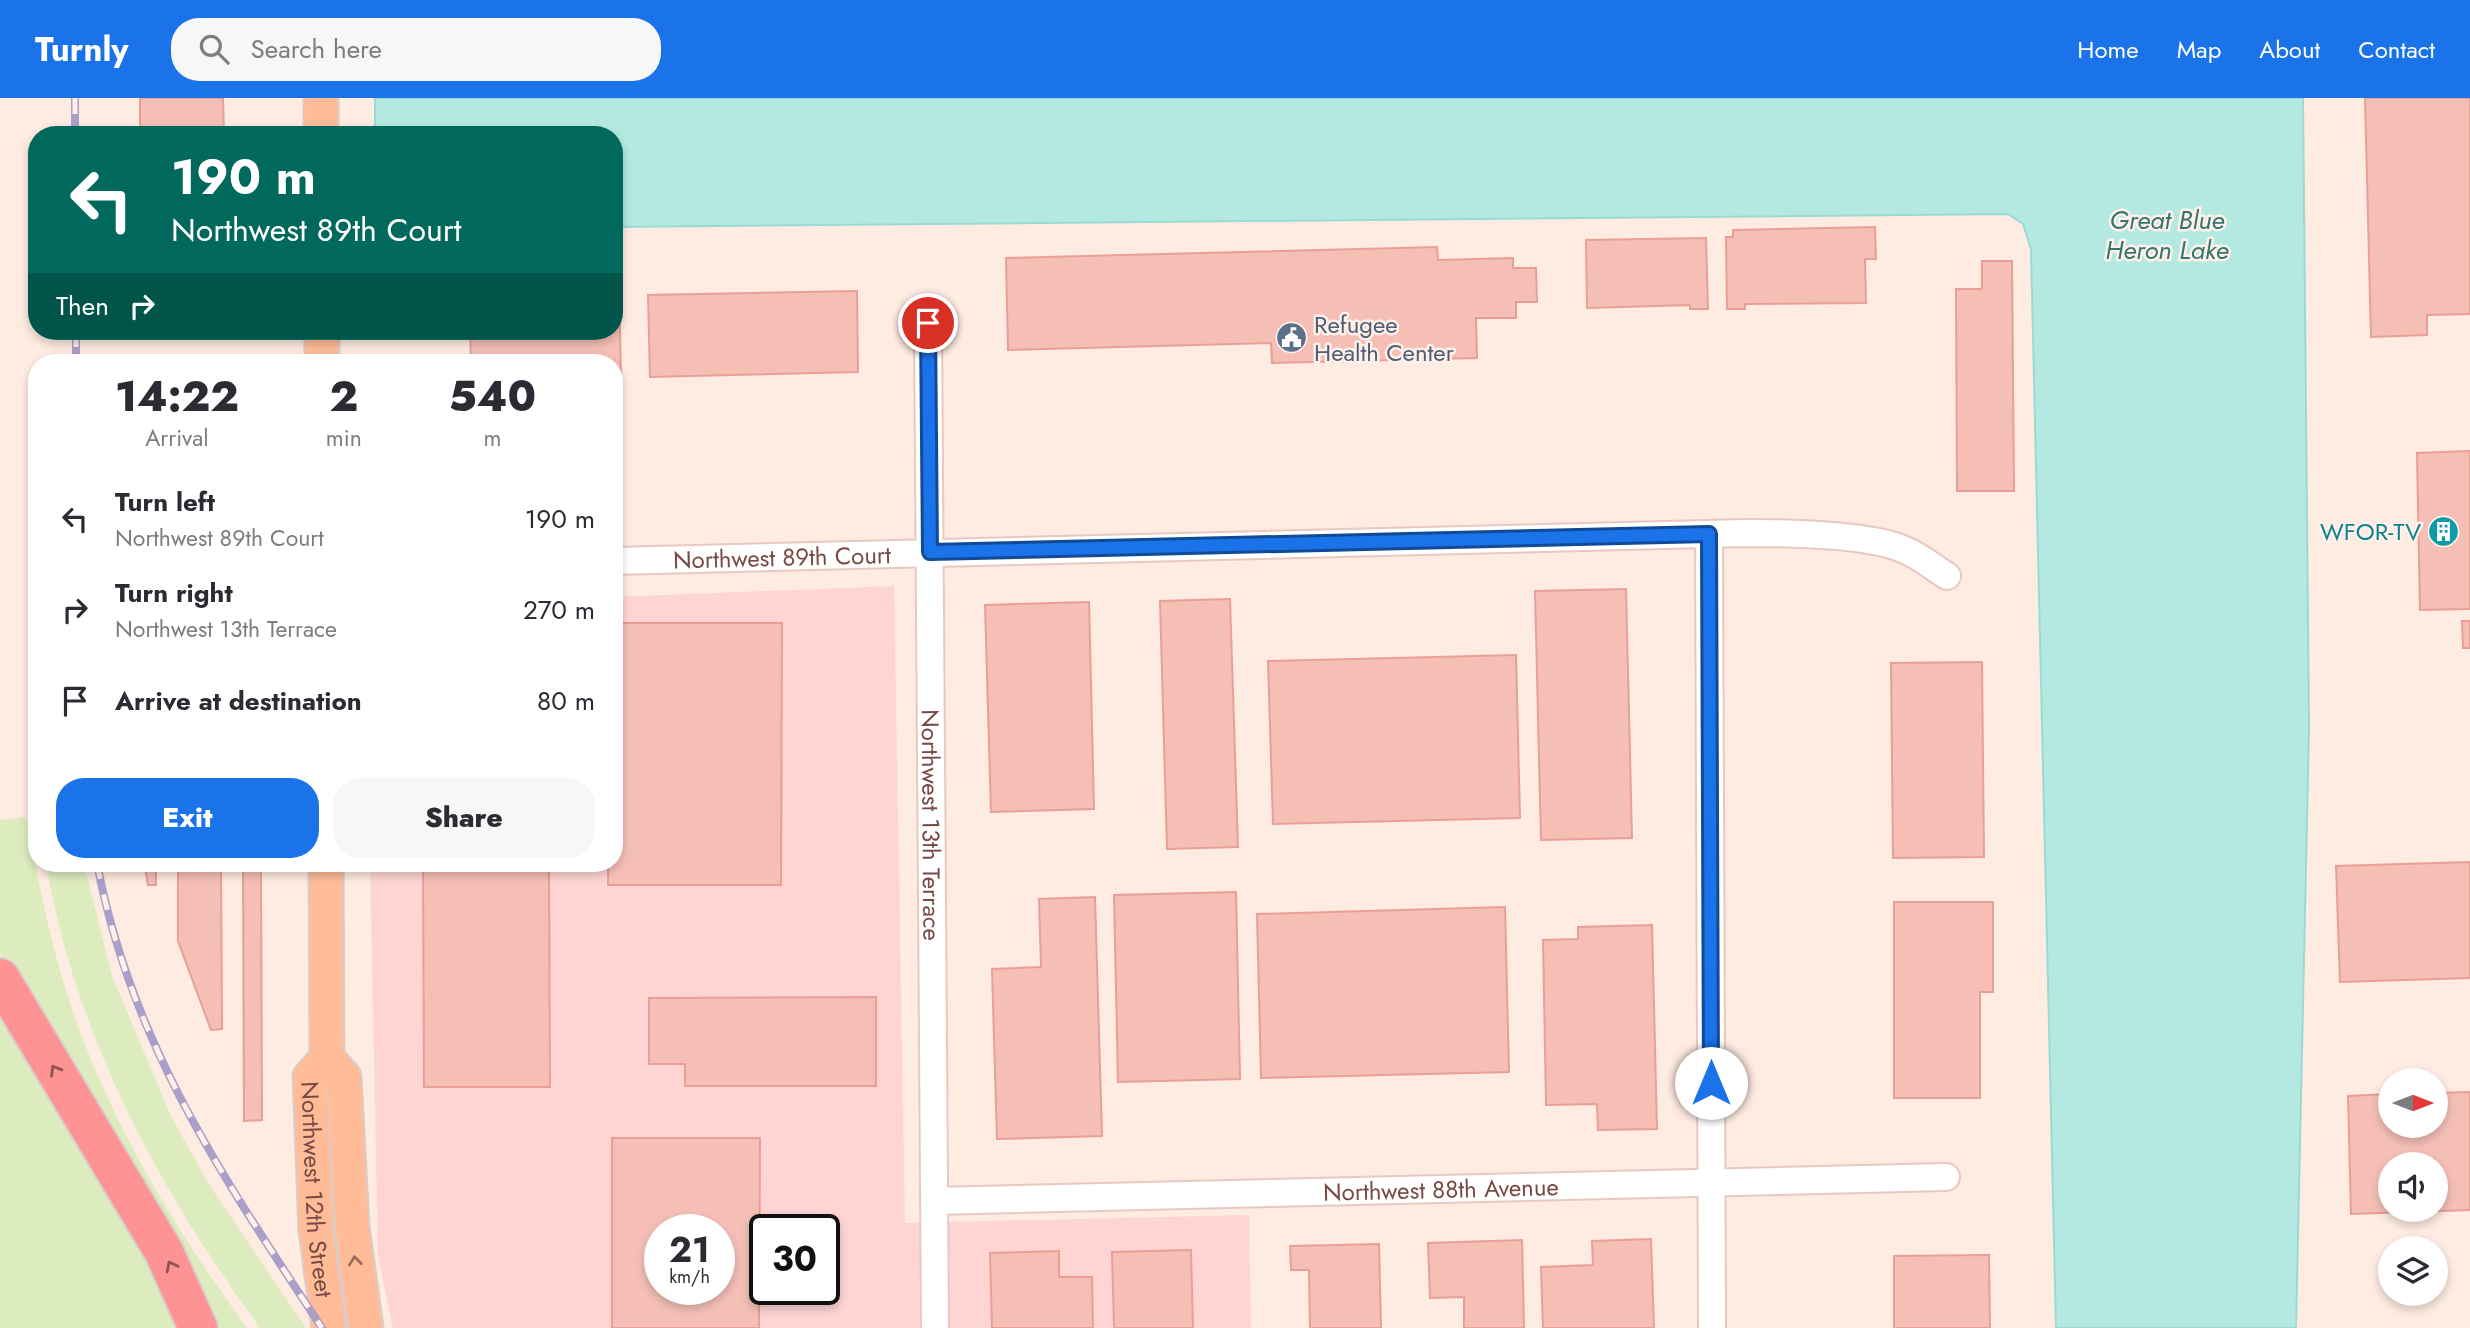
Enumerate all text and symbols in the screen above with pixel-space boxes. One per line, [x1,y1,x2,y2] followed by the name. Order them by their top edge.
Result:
[171,18,661,81] search box
[35,26,129,73] text: Turnly
[195,30,233,68] icon: search
[251,30,382,68] text: Search here
[2077,32,2139,67] text: Home
[2177,32,2221,67] text: Map
[2259,32,2320,67] text: About
[2358,32,2435,67] text: Contact
[171,142,316,212] text: 190 m
[56,154,147,245] icon: left
[2105,201,2229,269] water label: Great Blue Heron Lake
[171,207,461,253] text: Northwest 89th Court
[56,287,109,325] text: Then
[123,287,161,325] icon: right
[898,293,958,353] pin
[909,304,947,342] icon: arrive
[1314,307,1455,370] place label: Refugee Health Center
[1274,321,1308,355] public building icon: Refugee Health Center
[115,366,239,427] text: 14:22
[329,366,358,427] text: 2
[449,366,536,427] text: 540
[145,421,209,455] text: Arrival
[326,421,362,455] text: min
[483,421,501,455] text: m
[115,483,215,521] text: Turn left
[56,500,94,538] icon: left
[525,500,595,538] text: 190 m
[2320,514,2421,549] place label: WFOR-TV
[2427,514,2461,548] building icon: WFOR-TV
[115,521,324,555] text: Northwest 89th Court
[673,537,892,577] street label: Northwest 89th Court
[115,574,233,612] text: Turn right
[56,591,94,629] icon: right
[523,591,595,629] text: 270 m
[115,612,337,646] text: Northwest 13th Terrace
[56,682,94,720] icon: arrive
[115,682,362,720] text: Arrive at destination
[537,682,595,720] text: 80 m
[913,709,950,941] street label: Northwest 13th Terrace
[56,778,319,858] button: Exit
[333,778,595,858] button: Share
[1674,1046,1748,1120] position arrow
[50,1064,63,1077] one-way arrow
[2378,1068,2448,1138] north arrow
[2378,1068,2448,1306] map controls
[293,1081,342,1300] street label: Northwest 12th Street
[2378,1152,2448,1222] button: sound
[1323,1169,1559,1209] street label: Northwest 88th Avenue
[749,1214,840,1305] speed limit sign: 30
[669,1225,710,1275] text: 21
[2378,1236,2448,1306] button: layers
[348,1255,363,1266] one-way arrow
[165,1260,179,1273] one-way arrow
[669,1264,710,1290] text: km/h

